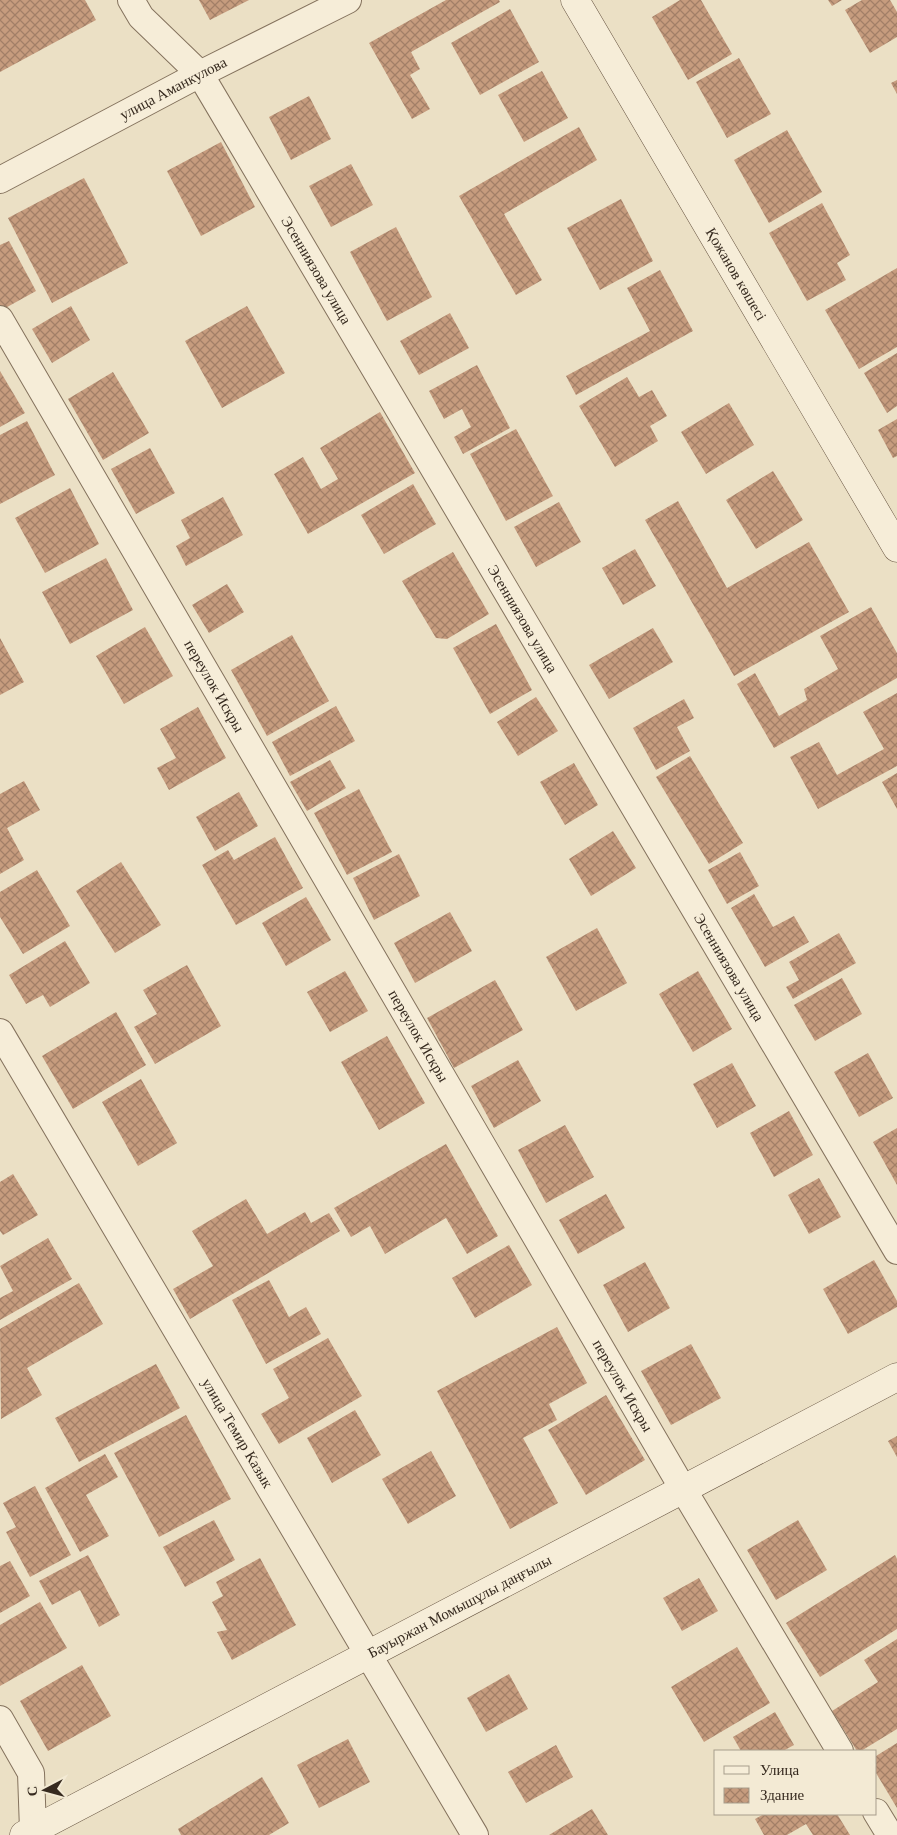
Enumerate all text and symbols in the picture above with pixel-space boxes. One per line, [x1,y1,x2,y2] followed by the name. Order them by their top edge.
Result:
[117,54,230,123] street label: улица Аманкулова
[278,214,354,327] street label: Эсенниязова улица
[703,225,770,323] street label: Қожанов көшесі
[485,562,561,676] street label: Эсенниязова улица
[181,637,247,735] street label: переулок Искры
[691,911,767,1024] street label: Эсенниязова улица
[385,987,452,1085] street label: переулок Искры
[590,1337,656,1434] street label: переулок Искры
[199,1375,276,1491] street label: улица Темир Казык
[365,1552,554,1661] street label: Бауыржан Момышұлы даңғылы
[714,1750,877,1815] legend
[760,1762,799,1778] text: Улица
[20,1765,70,1815] north arrow
[25,1785,41,1797] text: С
[760,1787,804,1803] text: Здание

